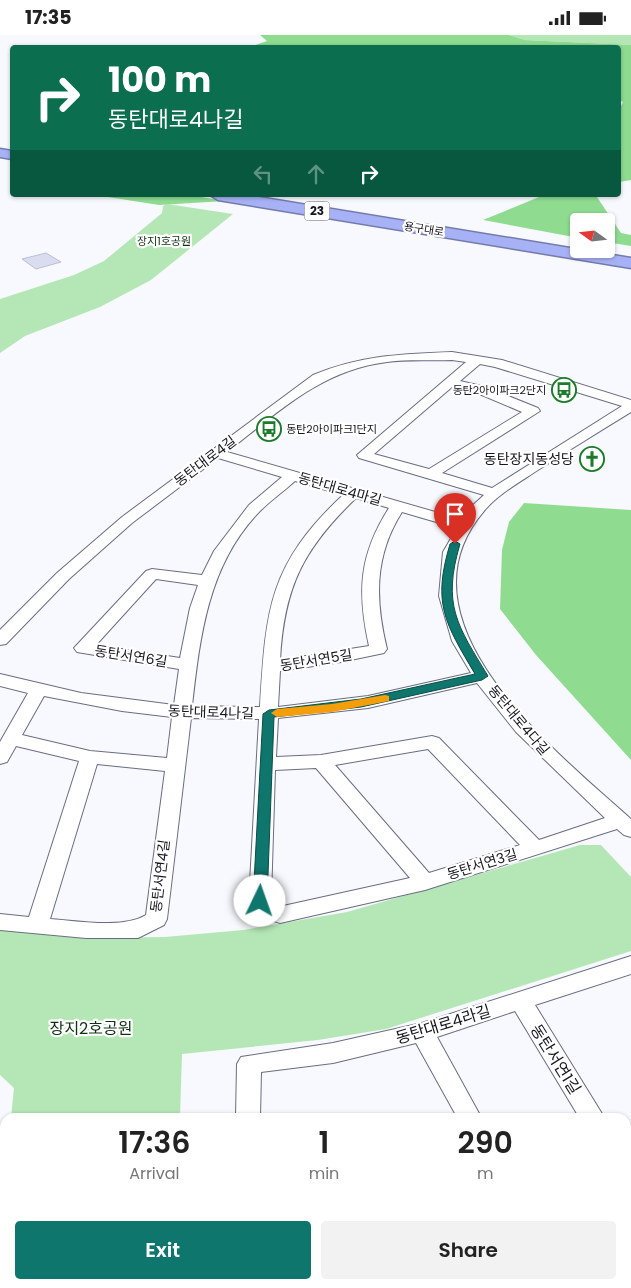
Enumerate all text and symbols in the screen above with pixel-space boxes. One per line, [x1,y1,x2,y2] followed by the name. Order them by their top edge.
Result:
[25,4,72,31] text: 17:35
[108,55,211,104] text: 100 m
[25,65,90,130] icon: right
[108,104,243,135] text: 동탄대로4나길
[249,160,277,188] icon: left
[302,160,330,188] icon: ahead
[355,160,383,188] icon: right
[304,202,330,221] road number: 23
[570,213,615,257] north arrow
[570,213,615,258] map controls
[403,218,445,240] street label: 용구대로
[137,233,191,249] park label: 장지1호공원
[551,377,577,403] bus stop icon: 동탄2아이파크2단지
[452,382,546,398] place label: 동탄2아이파크2단지
[256,416,282,442] bus stop icon: 동탄2아이파크1단지
[286,421,377,437] place label: 동탄2아이파크1단지
[170,431,240,491] street label: 동탄대로4길
[579,446,605,472] church icon: 동탄장지동성당
[484,449,574,469] place label: 동탄장지동성당
[296,468,384,510] street label: 동탄대로4마길
[434,493,476,544] pin
[441,500,469,528] icon: arrive
[93,640,169,672] street label: 동탄서연6길
[278,644,354,676] street label: 동탄서연5길
[484,681,554,759] street label: 동탄대로4다길
[168,701,254,723] street label: 동탄대로4나길
[146,838,174,914] street label: 동탄서연4길
[444,844,520,884] street label: 동탄서연3길
[233,874,285,926] position arrow
[393,999,494,1050] street label: 동탄대로4라길
[50,1017,132,1040] park label: 장지2호공원
[525,1020,586,1099] street label: 동탄서연1길
[118,1121,191,1164] text: 17:36
[319,1121,329,1164] text: 1
[457,1121,513,1164] text: 290
[129,1162,180,1185] text: Arrival
[309,1162,339,1185] text: min
[477,1162,493,1185] text: m
[15,1221,311,1279] button: Exit
[321,1221,616,1279] button: Share

